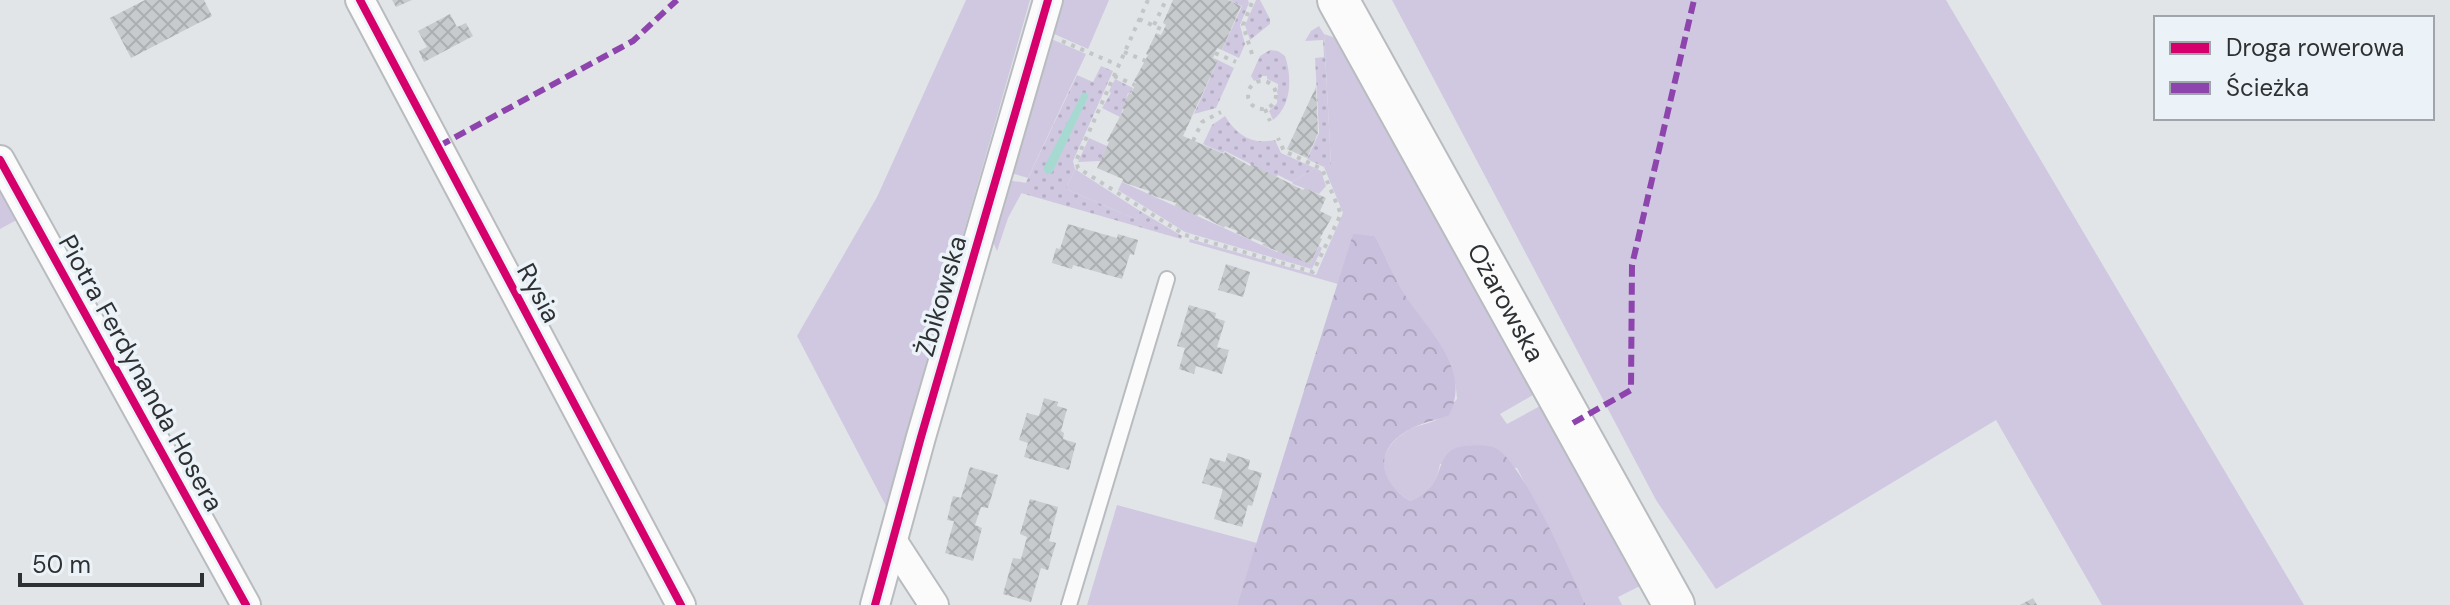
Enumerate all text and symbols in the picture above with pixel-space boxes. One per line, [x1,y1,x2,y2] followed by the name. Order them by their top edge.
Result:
[2154,16,2434,120] legend
[2226,32,2404,63] text: Droga rowerowa
[2226,72,2309,103] text: Ścieżka
[51,229,231,517] street label: Piotra Ferdynanda Hosera
[908,232,974,360] street label: Żbikowska
[1459,237,1552,368] street label: Ożarowska
[509,257,569,329] street label: Rysia
[20,537,202,587] scale bar
[32,549,91,580] text: 50 m

